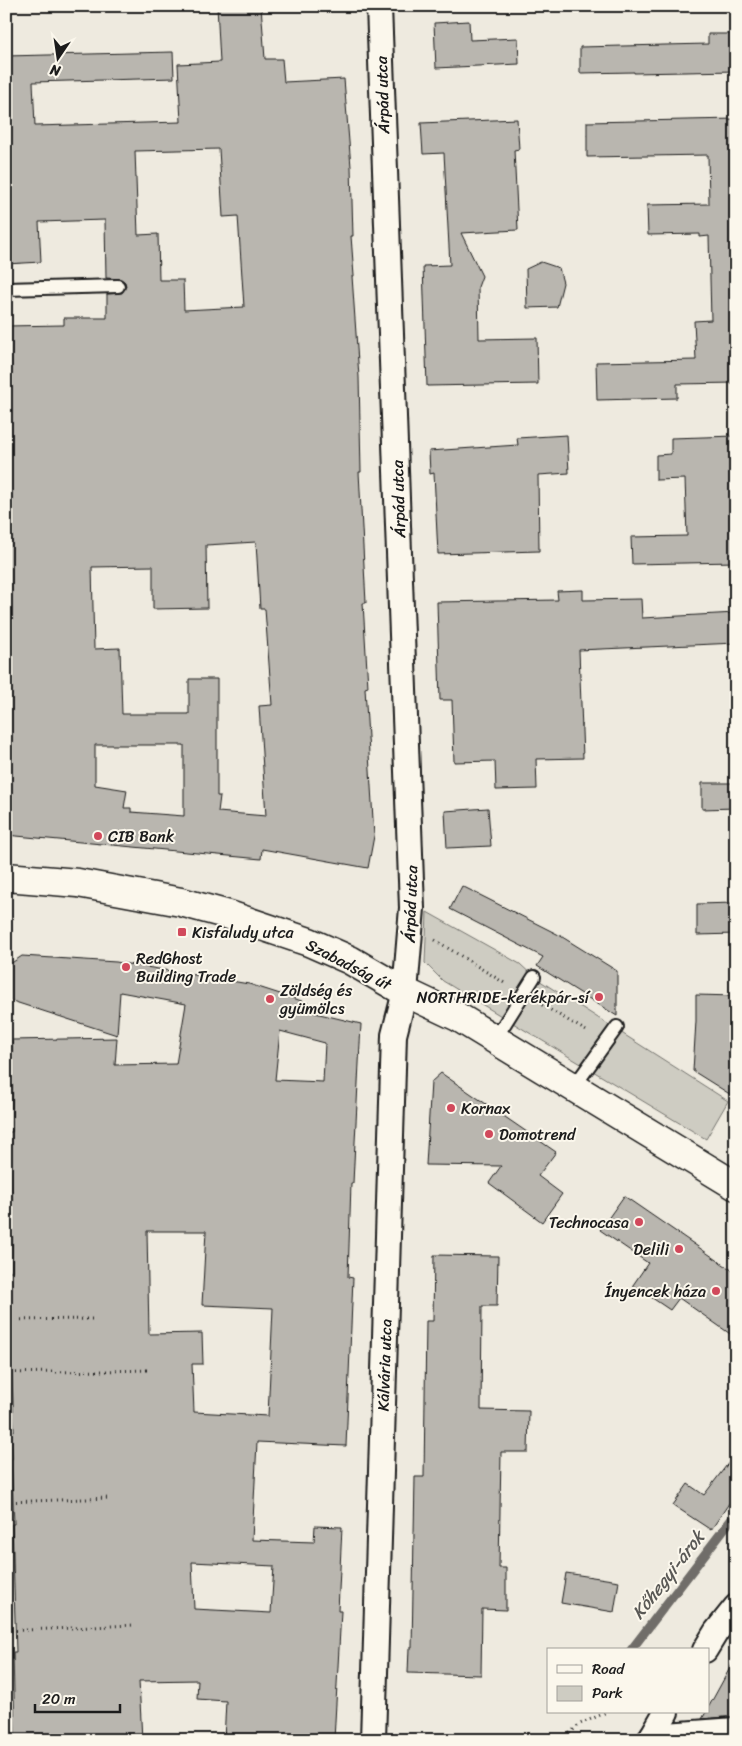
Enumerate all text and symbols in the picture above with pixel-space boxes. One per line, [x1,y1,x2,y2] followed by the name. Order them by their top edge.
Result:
[32,32,82,82] north arrow
[367,55,398,135] street label: Árpád utca
[47,57,64,84] text: N
[383,459,414,539] street label: Árpád utca
[108,822,175,851] place label: CIB Bank
[92,830,104,842] marker: CIB Bank
[395,864,426,944] street label: Árpád utca
[192,918,295,947] place label: Kisfaludy utca
[176,926,188,938] marker: Kisfaludy utca
[301,930,397,999] street label: Szabadság út
[136,944,236,991] place label: RedGhost Building Trade
[120,961,132,973] marker: RedGhost Building Trade
[278,976,353,1023] place label: Zöldség és gyümölcs
[417,983,592,1012] place label: NORTHRIDE-kerékpár-sí
[593,991,605,1003] marker: NORTHRIDE-kerékpár-sí
[264,993,276,1005] marker: Zöldség és gyümölcs
[461,1094,511,1123] place label: Kornax
[445,1102,457,1114] marker: Kornax
[499,1120,577,1149] place label: Domotrend
[483,1128,495,1140] marker: Domotrend
[549,1208,629,1237] place label: Technocasa
[633,1216,645,1228] marker: Technocasa
[633,1235,670,1264] place label: Delili
[673,1243,685,1255] marker: Delili
[604,1277,706,1306] place label: Ínyencek háza
[710,1285,722,1297] marker: Ínyencek háza
[368,1318,401,1412] street label: Kálvária utca
[623,1522,715,1626] water label: Kőhegyi-árok
[547,1648,710,1714] legend
[592,1656,625,1682] text: Road
[592,1680,623,1706] text: Park
[35,1681,120,1713] scale bar
[42,1686,76,1712] text: 20 m

